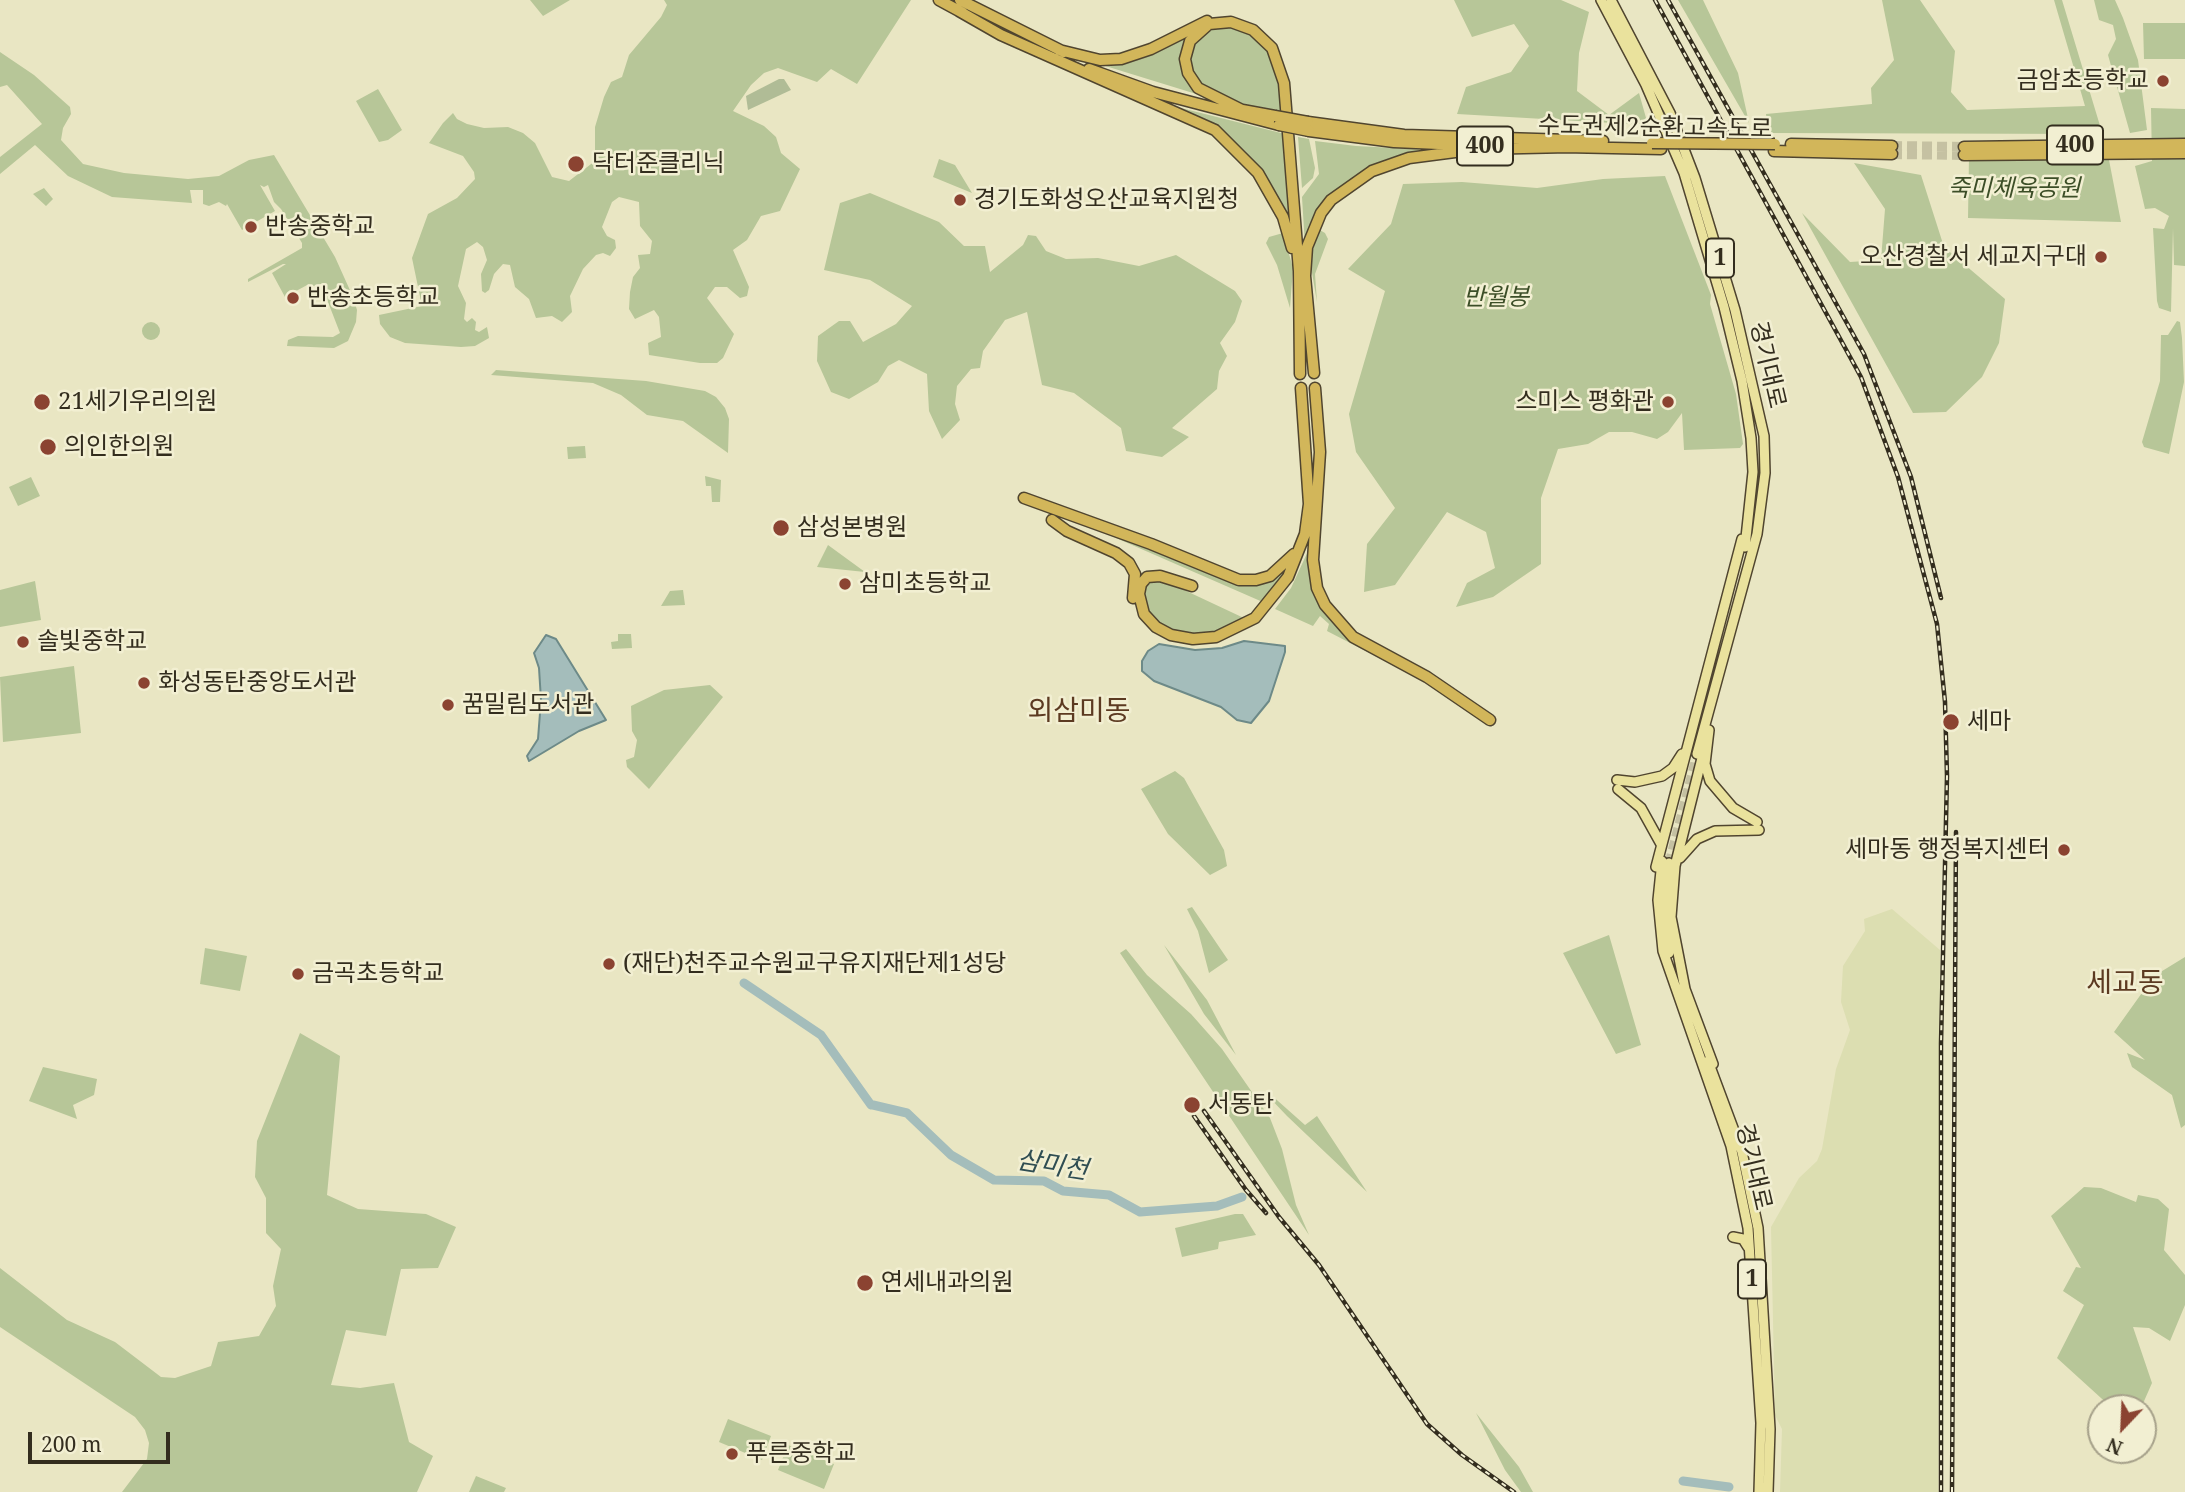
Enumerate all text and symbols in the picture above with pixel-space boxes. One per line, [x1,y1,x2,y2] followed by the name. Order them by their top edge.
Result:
[2017,67,2149,95] place label: 금암초등학교
[2155,73,2171,89] marker: 금암초등학교
[1538,112,1772,144] street label: 수도권제2순환고속도로
[2047,126,2103,164] road number: 400
[1457,127,1513,166] road number: 400
[592,150,724,178] place label: 닥터준클리닉
[566,154,586,174] marker: 닥터준클리닉
[1948,175,2080,203] park label: 죽미체육공원
[974,186,1239,214] place label: 경기도화성오산교육지원청
[952,192,968,208] marker: 경기도화성오산교육지원청
[265,213,375,241] place label: 반송중학교
[243,219,259,235] marker: 반송중학교
[1706,238,1734,278] road number: 1
[1860,243,2087,271] place label: 오산경찰서 세교지구대
[2093,249,2109,265] marker: 오산경찰서 세교지구대
[307,284,439,312] place label: 반송초등학교
[1463,284,1529,312] park label: 반월봉
[285,290,301,306] marker: 반송초등학교
[1743,319,1791,411] street label: 경기대로
[58,388,217,416] place label: 21세기우리의원
[1515,388,1654,416] place label: 스미스 평화관
[32,392,52,412] marker: 21세기우리의원
[1660,394,1676,410] marker: 스미스 평화관
[64,433,174,461] place label: 의인한의원
[38,437,58,457] marker: 의인한의원
[797,514,907,542] place label: 삼성본병원
[771,518,791,538] marker: 삼성본병원
[859,570,991,598] place label: 삼미초등학교
[837,576,853,592] marker: 삼미초등학교
[37,628,147,656] place label: 솔빛중학교
[15,634,31,650] marker: 솔빛중학교
[158,669,357,697] place label: 화성동탄중앙도서관
[136,675,152,691] marker: 화성동탄중앙도서관
[462,691,594,719] place label: 꿈밀림도서관
[1027,695,1131,729] district label: 외삼미동
[440,697,456,713] marker: 꿈밀림도서관
[1967,708,2011,736] place label: 세마
[1941,712,1961,732] marker: 세마
[1845,836,2050,864] place label: 세마동 행정복지센터
[2056,842,2072,858] marker: 세마동 행정복지센터
[623,950,1006,978] place label: (재단)천주교수원교구유지재단제1성당
[601,956,617,972] marker: (재단)천주교수원교구유지재단제1성당
[312,960,444,988] place label: 금곡초등학교
[290,966,306,982] marker: 금곡초등학교
[2086,967,2164,1001] district label: 세교동
[1208,1091,1274,1119] place label: 서동탄
[1182,1095,1202,1115] marker: 서동탄
[1729,1121,1777,1213] street label: 경기대로
[1014,1145,1090,1187] water label: 삼미천
[1738,1260,1766,1298] road number: 1
[881,1269,1013,1297] place label: 연세내과의원
[855,1273,875,1293] marker: 연세내과의원
[2087,1394,2157,1464] north arrow
[32,1418,173,1462] scale bar
[41,1430,102,1458] text: 200 m
[2103,1432,2127,1461] text: N
[746,1440,856,1468] place label: 푸른중학교
[724,1446,740,1462] marker: 푸른중학교

